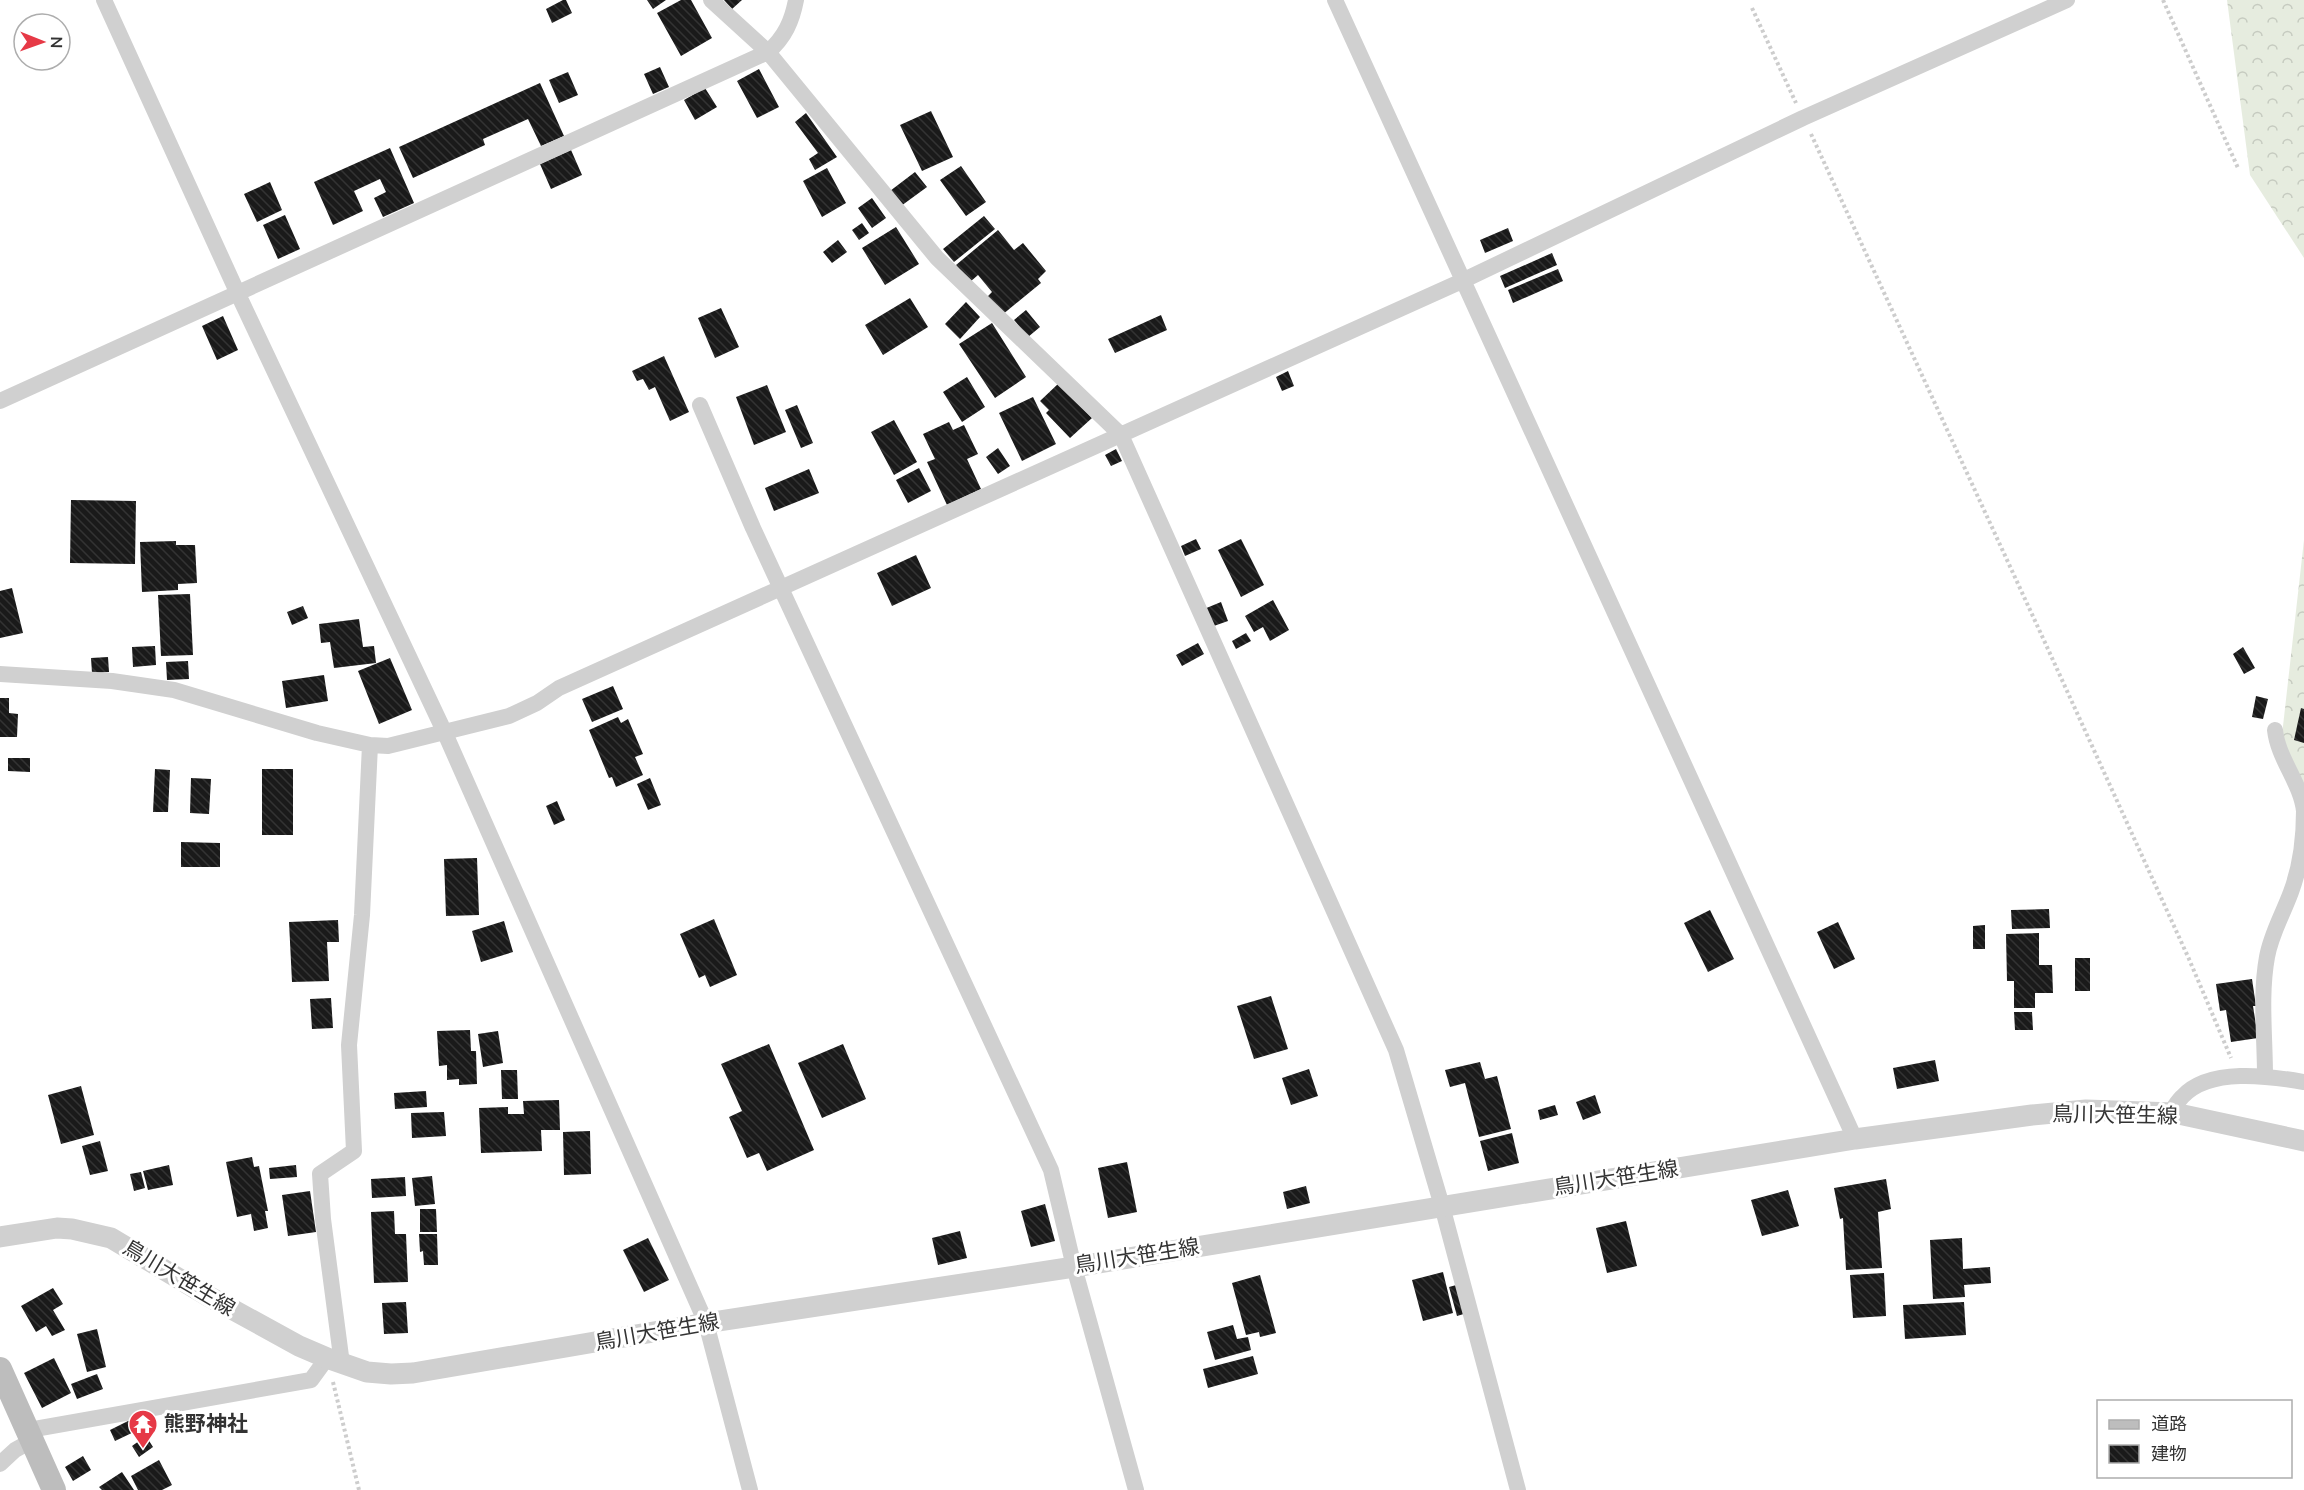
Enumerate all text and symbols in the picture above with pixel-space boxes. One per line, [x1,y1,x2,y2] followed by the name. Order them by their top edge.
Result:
[12,12,72,72] north arrow
[45,36,67,48] text: N
[2052,1100,2178,1130] street label: 鳥川大笹生線
[1552,1154,1680,1202] street label: 鳥川大笹生線
[1073,1232,1201,1280] street label: 鳥川大笹生線
[118,1234,240,1322] street label: 鳥川大笹生線
[593,1307,721,1357] street label: 鳥川大笹生線
[2097,1400,2292,1478] legend
[127,1408,159,1450] temple icon: 熊野神社
[164,1410,248,1438] place label: 熊野神社
[2151,1412,2187,1436] text: 道路
[2151,1442,2187,1466] text: 建物

